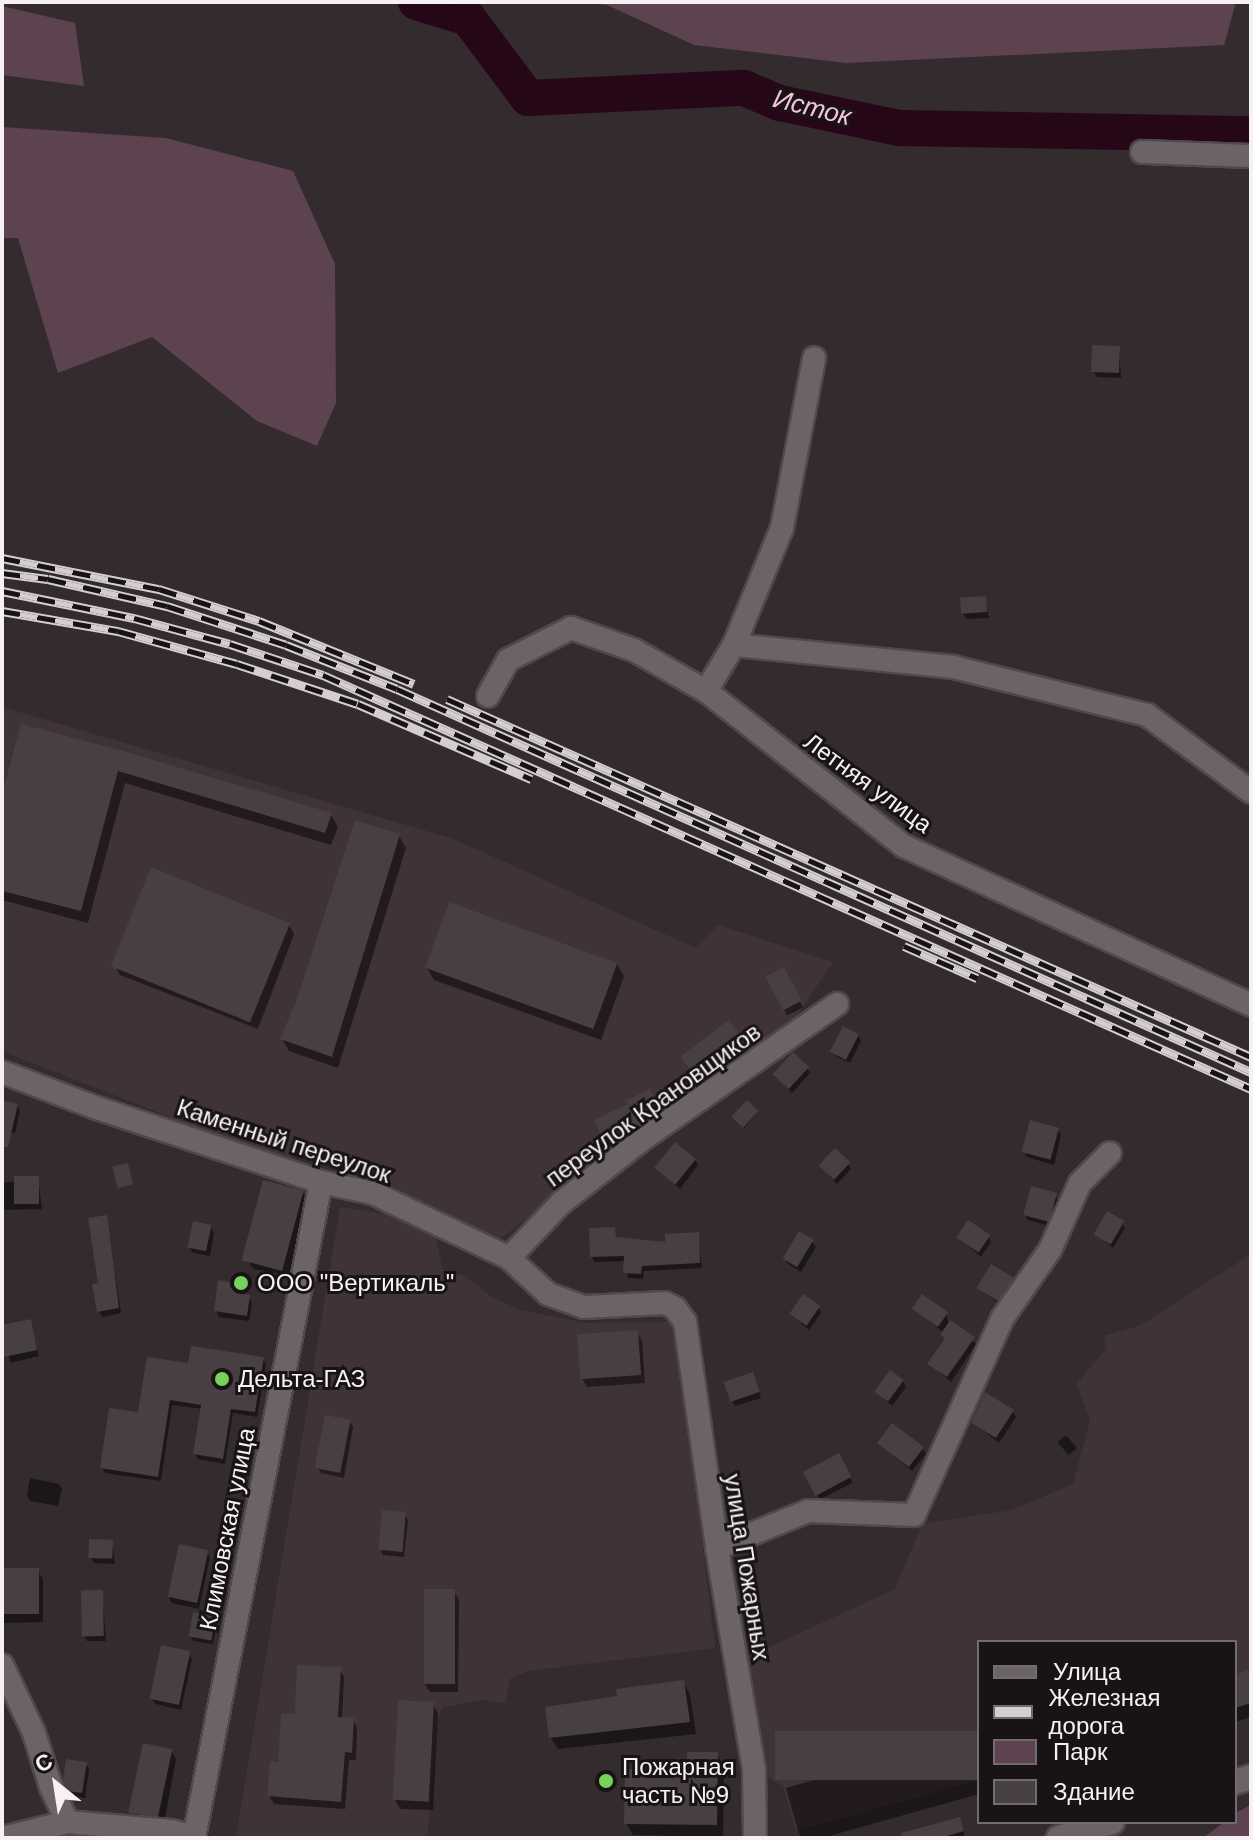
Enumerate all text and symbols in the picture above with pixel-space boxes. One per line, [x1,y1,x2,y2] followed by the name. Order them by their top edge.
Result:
[770,83,854,133] water label: Исток
[798,727,938,839] street label: Летняя улица
[540,1017,766,1193] street label: переулок Крановщиков
[173,1093,395,1189] street label: Каменный переулок
[257,1269,454,1297] place label: ООО "Вертикаль"
[232,1274,250,1292] marker: ООО "Вертикаль"
[238,1365,365,1393] place label: Дельта-ГАЗ
[213,1370,231,1388] marker: Дельта-ГАЗ
[193,1425,261,1633] street label: Климовская улица
[718,1472,776,1662] street label: улица Пожарных
[977,1640,1237,1824] legend
[1053,1658,1121,1685] text: Улица
[1049,1684,1160,1739] text: Железная дорога
[1053,1738,1107,1765] text: Парк
[16,1744,96,1824] north arrow
[31,1748,57,1778] text: С
[622,1753,735,1809] place label: Пожарная часть №9
[597,1772,615,1790] marker: Пожарная часть №9
[1053,1778,1135,1805] text: Здание

